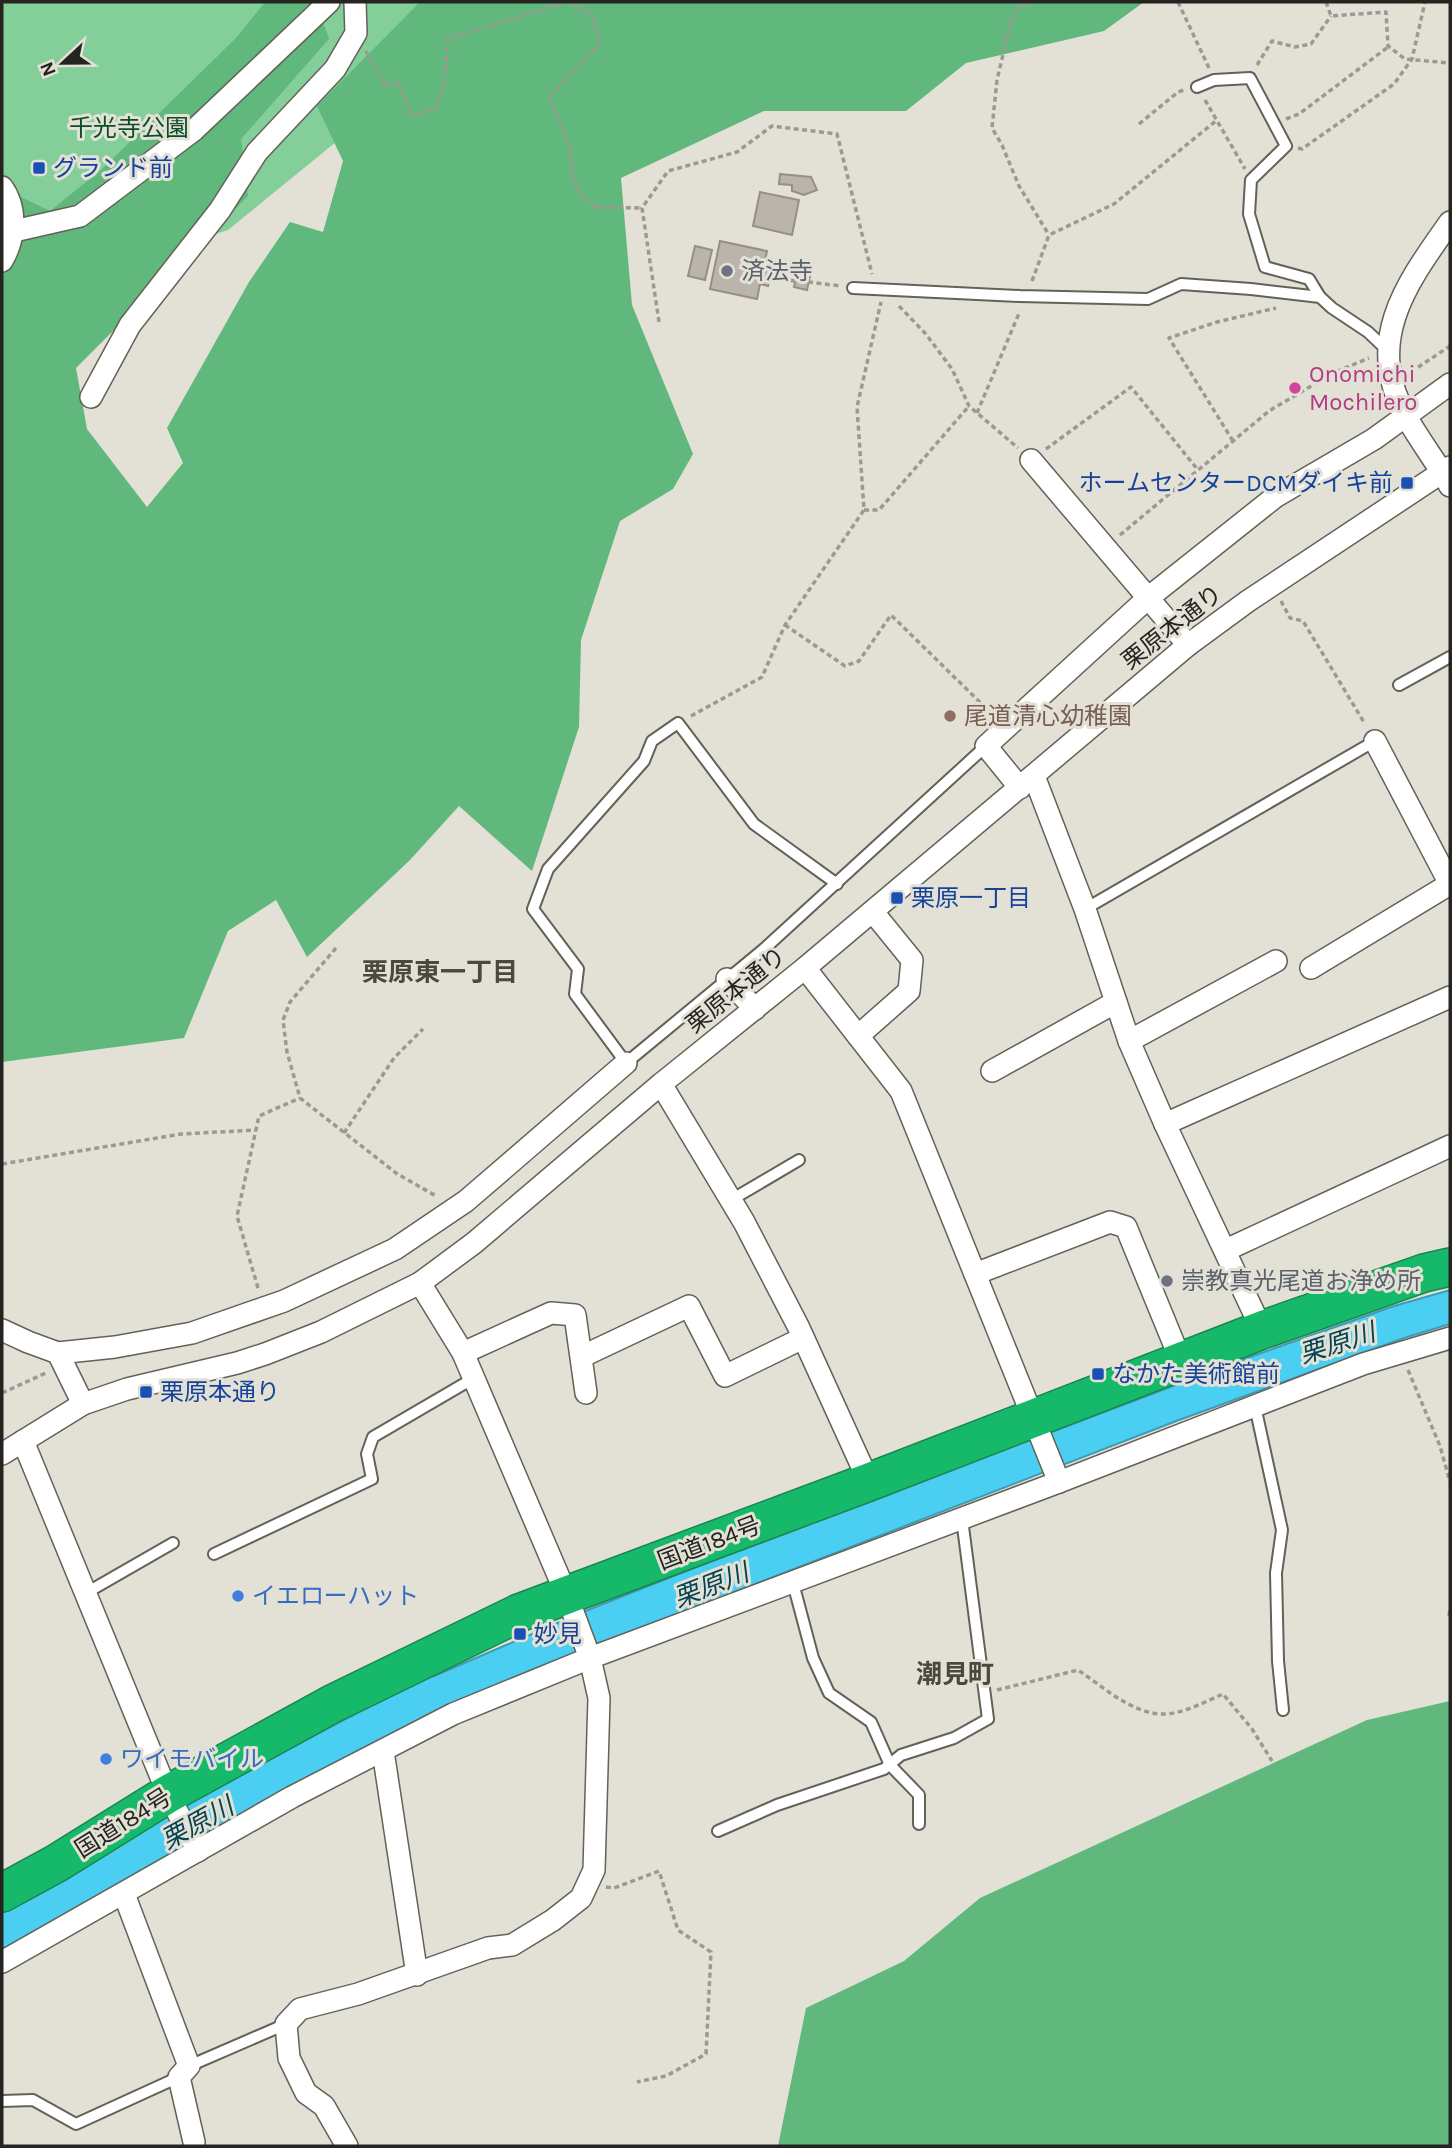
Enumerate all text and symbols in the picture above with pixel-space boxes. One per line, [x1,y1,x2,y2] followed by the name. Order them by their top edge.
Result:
[28,28,98,98] north arrow
[35,59,61,79] text: N
[69,114,189,142] park label: 千光寺公園
[53,154,173,182] place label: グランド前
[31,160,47,176] marker: グランド前
[741,257,813,285] place label: 済法寺
[719,263,735,279] marker: 済法寺
[1309,360,1417,416] place label: Onomichi Mochilero
[1287,380,1303,396] marker: Onomichi Mochilero
[1079,469,1393,497] place label: ホームセンターDCMダイキ前
[1399,475,1415,491] marker: ホームセンターDCMダイキ前
[1116,579,1228,675] street label: 栗原本通り
[964,702,1132,730] place label: 尾道清心幼稚園
[942,708,958,724] marker: 尾道清心幼稚園
[911,884,1031,912] place label: 栗原一丁目
[889,890,905,906] marker: 栗原一丁目
[681,941,791,1039] street label: 栗原本通り
[362,957,518,988] district label: 栗原東一丁目
[1181,1267,1421,1295] place label: 崇教真光尾道お浄め所
[1159,1273,1175,1289] marker: 崇教真光尾道お浄め所
[1295,1316,1382,1370] water label: 栗原川
[1112,1360,1280,1388] place label: なかた美術館前
[1090,1366,1106,1382] marker: なかた美術館前
[160,1378,280,1406] place label: 栗原本通り
[138,1384,154,1400] marker: 栗原本通り
[654,1511,764,1575] street label: 国道184号
[669,1556,756,1614] water label: 栗原川
[252,1582,419,1610] place label: イエローハット
[230,1588,246,1604] marker: イエローハット
[534,1620,582,1648] place label: 妙見
[512,1626,528,1642] marker: 妙見
[916,1659,994,1690] district label: 潮見町
[120,1745,264,1773] place label: ワイモバイル
[98,1751,114,1767] marker: ワイモバイル
[70,1782,176,1864] street label: 国道184号
[156,1790,241,1856] water label: 栗原川

